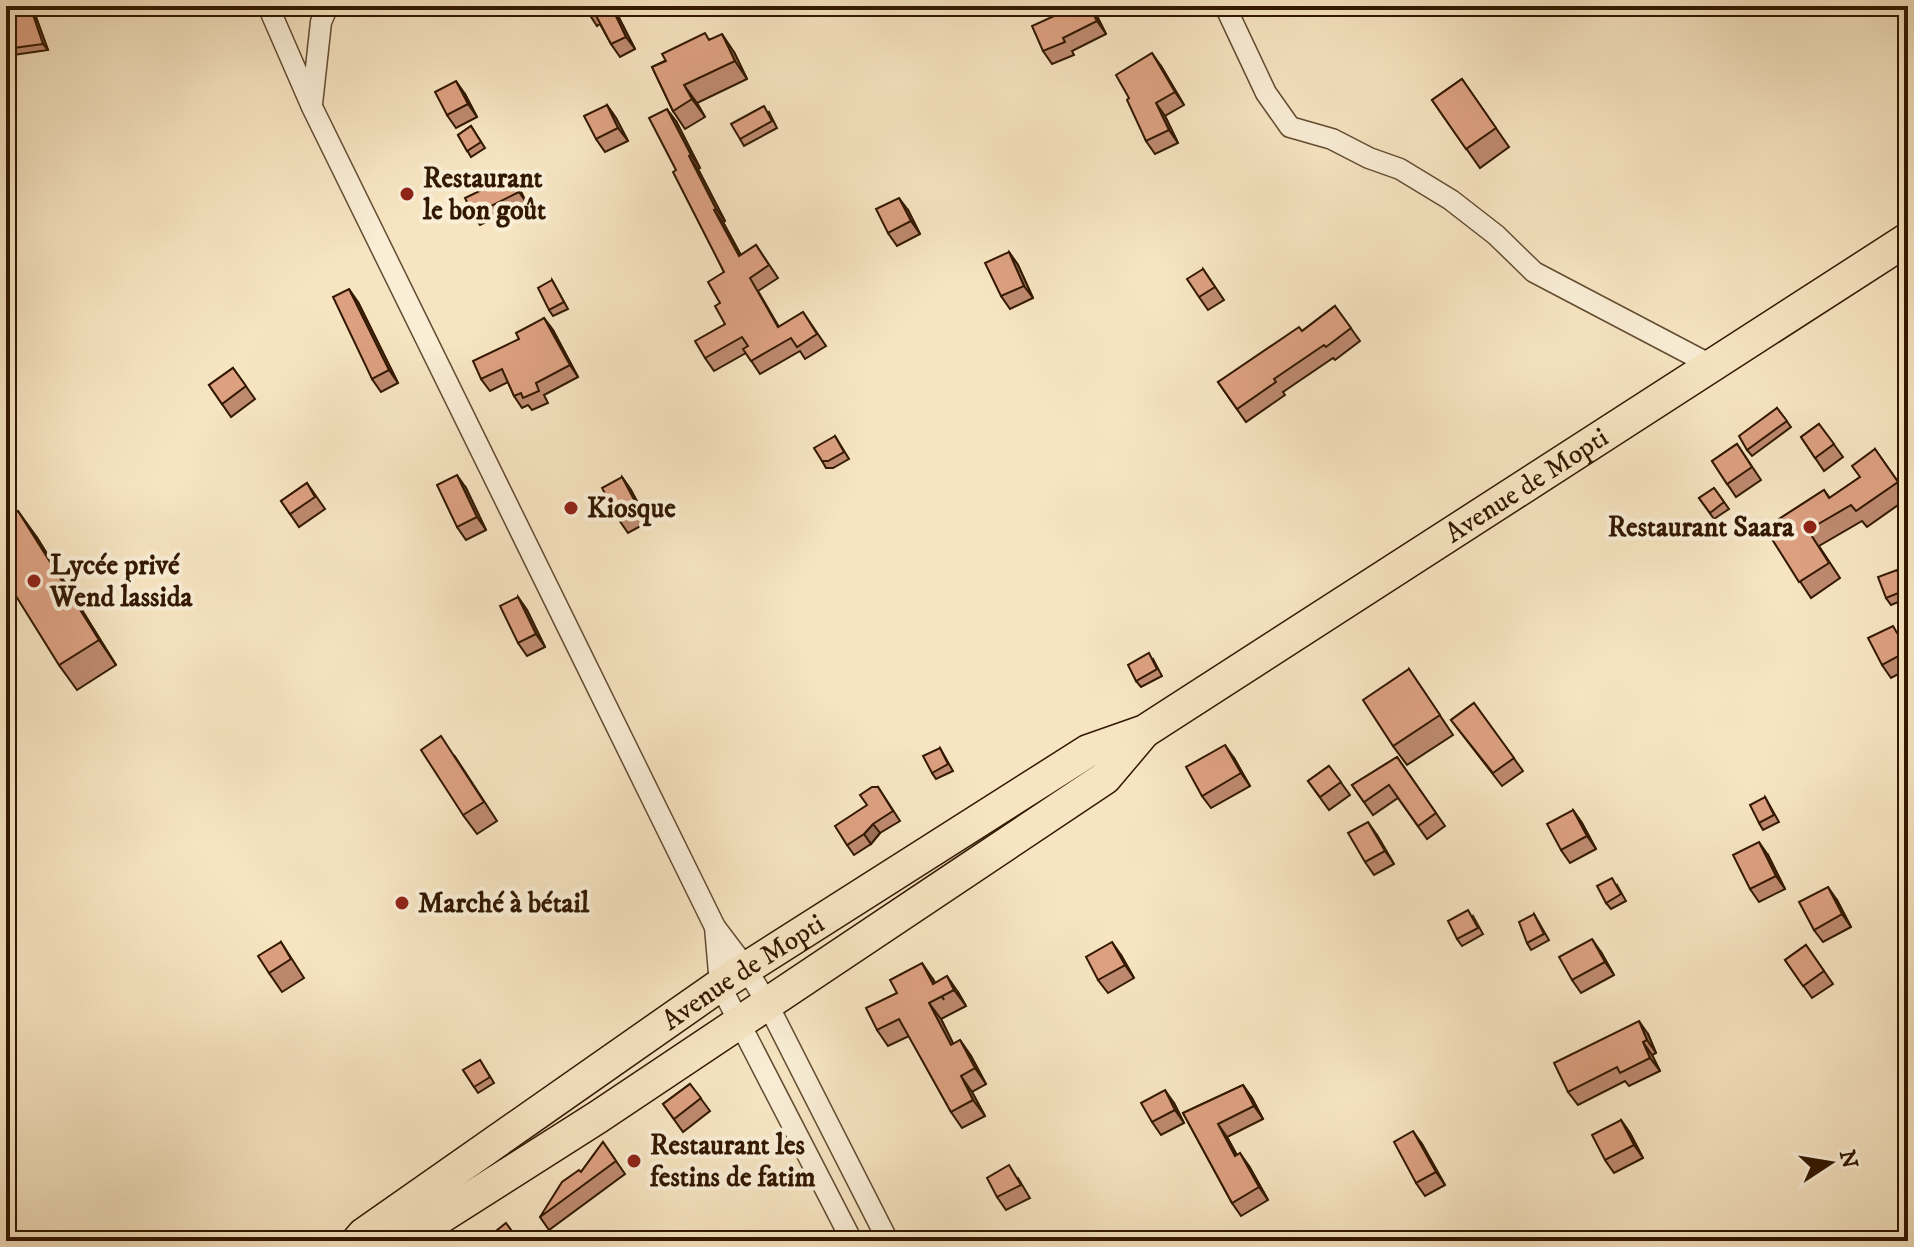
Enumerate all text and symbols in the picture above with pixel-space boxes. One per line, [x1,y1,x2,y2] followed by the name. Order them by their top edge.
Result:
[422,161,546,228] place label: Restaurant le bon goût
[398,185,416,203] marker: Restaurant le bon goût
[1438,420,1615,551] street label: Avenue de Mopti
[587,491,676,527] place label: Kiosque
[562,499,580,517] marker: Kiosque
[1608,510,1795,545] place label: Restaurant Saara
[1801,518,1819,536] marker: Restaurant Saara
[49,548,194,615] place label: Lycée privé Wend lassida
[25,572,43,590] marker: Lycée privé Wend lassida
[418,886,590,921] place label: Marché à bétail
[393,894,411,912] marker: Marché à bétail
[655,906,831,1038] street label: Avenue de Mopti
[1790,1123,1870,1203] north arrow
[649,1128,816,1195] place label: Restaurant les festins de fatim
[1833,1148,1863,1171] text: N
[625,1152,643,1170] marker: Restaurant les festins de fatim

